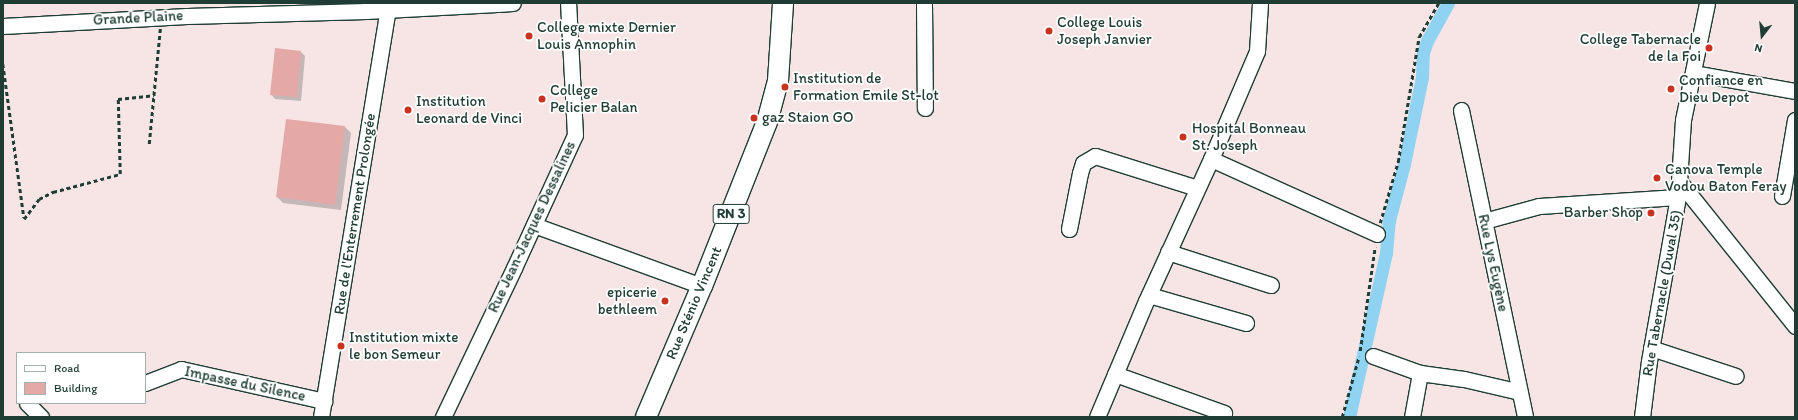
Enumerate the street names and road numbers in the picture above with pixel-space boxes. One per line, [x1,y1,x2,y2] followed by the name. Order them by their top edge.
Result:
[92,7,184,29] street label: Grande Plaine
[330,112,380,316] street label: Rue de l'Enterrement Prolongée
[484,138,580,316] street label: Rue Jean-Jacques Dessalines
[712,202,750,226] road number: RN 3
[1639,209,1685,377] street label: Rue Tabernacle (Duval 35)
[1474,213,1512,313] street label: Rue Lys Eugène
[662,244,726,362] street label: Rue Sténio Vincent
[183,362,307,406] street label: Impasse du Silence

